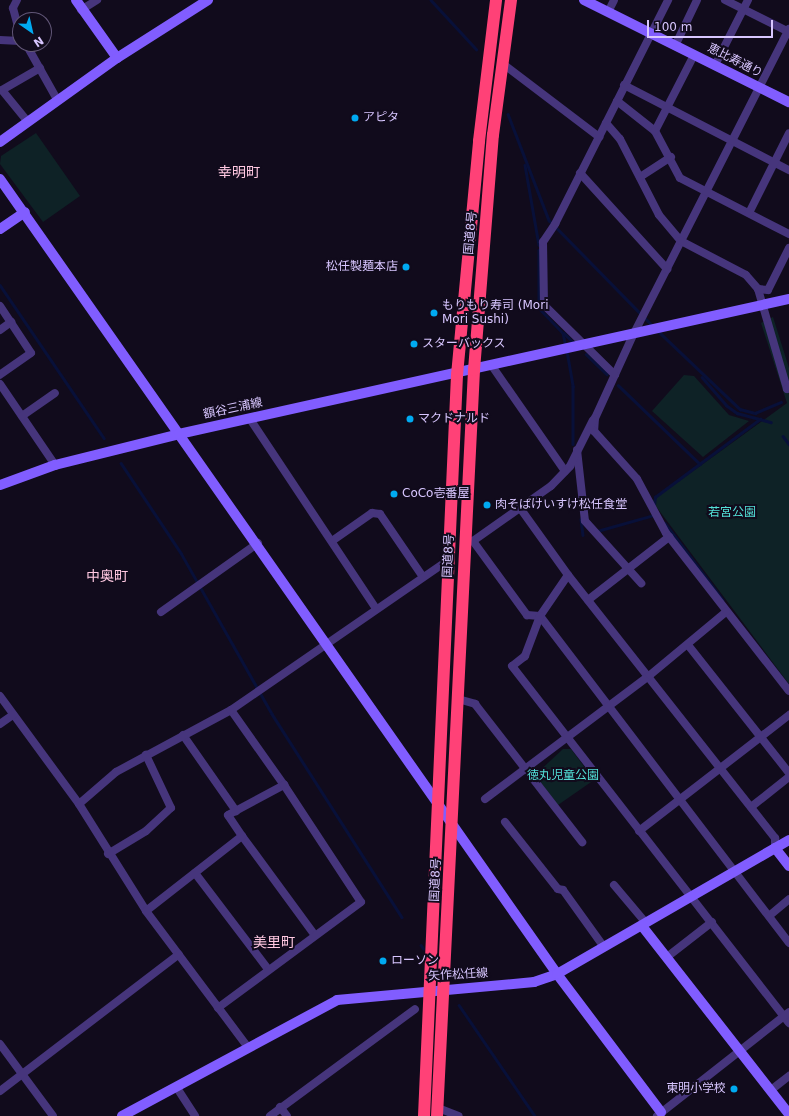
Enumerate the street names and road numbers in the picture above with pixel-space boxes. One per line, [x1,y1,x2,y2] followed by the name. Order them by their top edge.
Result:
[705,41,765,81] street label: 恵比寿通り
[462,211,480,255] street label: 国道8号
[202,396,264,422] street label: 額谷三浦線
[441,534,457,578] street label: 国道8号
[428,858,444,902] street label: 国道8号
[428,966,488,984] street label: 矢作松任線

